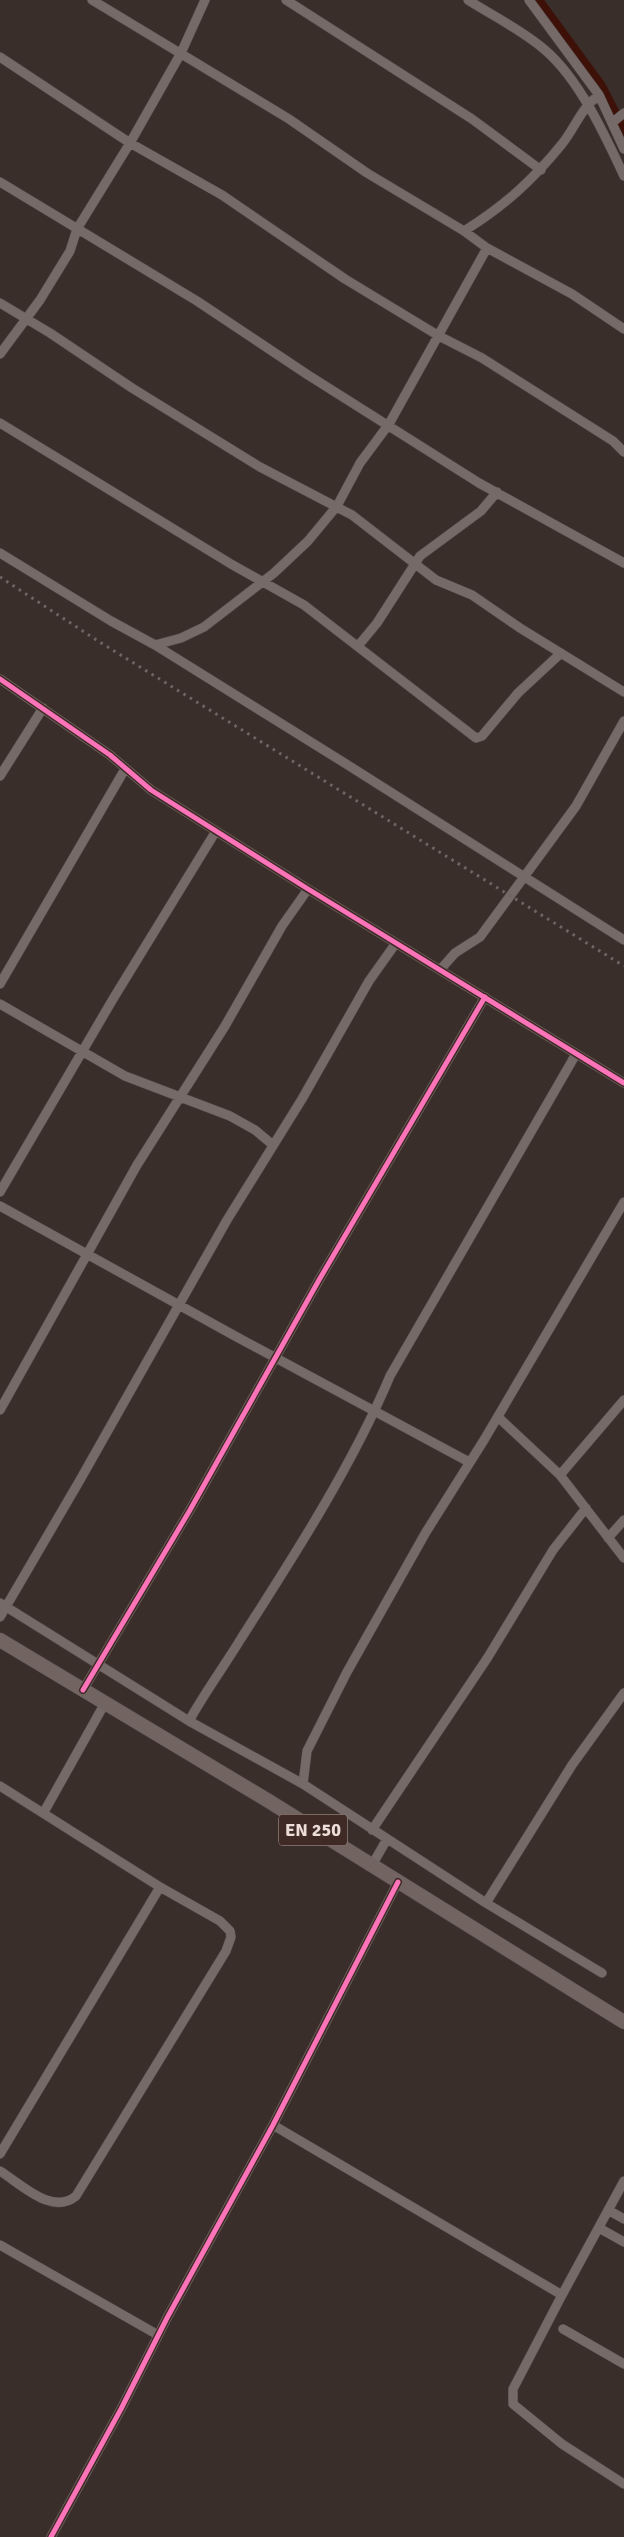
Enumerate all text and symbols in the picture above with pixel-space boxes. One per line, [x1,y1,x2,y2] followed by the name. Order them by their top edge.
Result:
[279,1814,347,1846] road number: EN 250

